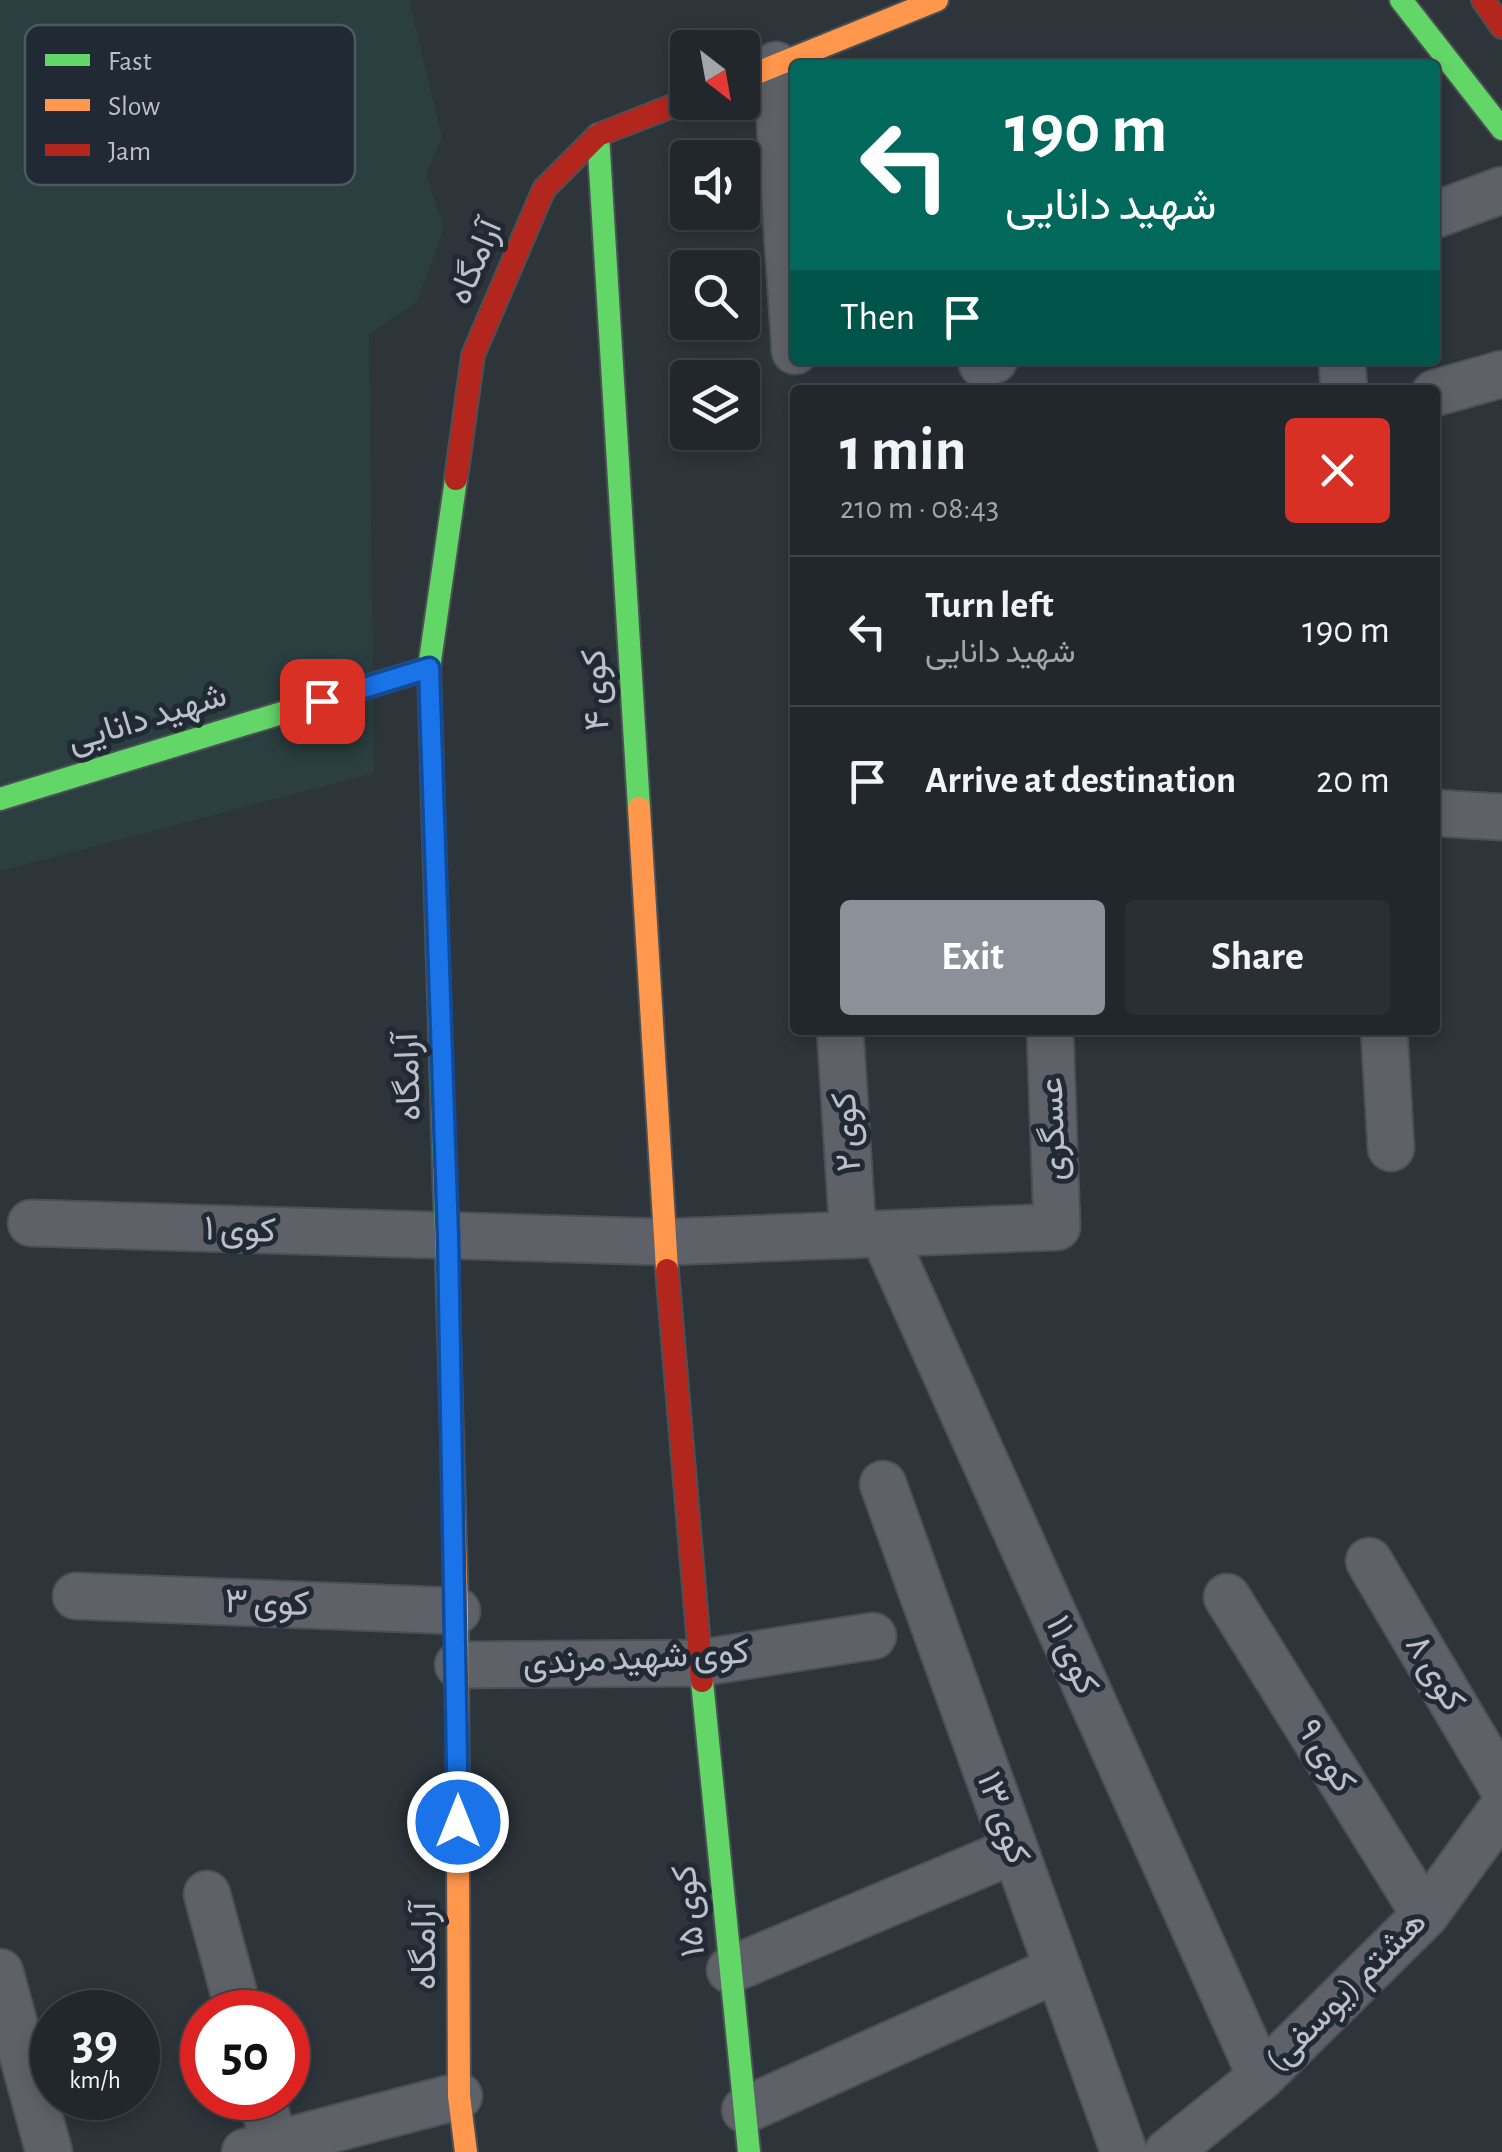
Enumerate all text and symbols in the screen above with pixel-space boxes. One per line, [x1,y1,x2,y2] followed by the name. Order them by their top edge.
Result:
[25,25,355,185] legend
[670,30,760,120] north arrow
[670,30,760,450] map controls
[108,48,152,76] text: Fast
[108,93,160,121] text: Slow
[1005,95,1168,165] text: 190 m
[840,100,970,230] icon: left
[108,138,151,166] text: Jam
[670,140,760,230] button: sound
[1005,183,1217,228] text: شهید دانایی
[442,212,512,310] street label: آرامگاه
[670,250,760,340] button: search
[935,290,990,345] icon: arrive
[840,299,915,337] text: Then
[670,360,760,450] button: layers
[1285,418,1390,523] button: close
[840,421,966,481] text: 1 min
[840,492,999,524] text: 210 m · 08:43
[925,587,1053,625] text: Turn left
[840,604,895,659] icon: left
[1302,612,1390,650] text: 190 m
[925,636,1075,668] text: شهید دانایی
[576,648,619,732] street label: کوی ۴
[280,659,365,744] pin
[295,674,350,729] icon: arrive
[63,677,232,762] street label: شهید دانایی
[840,754,895,809] icon: arrive
[925,762,1236,800] text: Arrive at destination
[1316,762,1390,800] text: 20 m
[840,900,1105,1015] button: Exit
[1125,900,1390,1015] button: Share
[389,1030,430,1121] street label: آرامگاه
[1034,1076,1075,1182] street label: عسگری
[827,1091,870,1173] street label: کوی ۲
[203,1211,276,1252] street label: کوی ۱
[224,1584,310,1625] street label: کوی ۳
[1037,1611,1105,1701] street label: کوی ۱۱
[1396,1629,1471,1719] street label: کوی ۸
[522,1635,750,1684] street label: کوی شهید مرندی
[1288,1713,1362,1800] street label: کوی ۹
[968,1768,1036,1870] street label: کوی ۱۳
[406,1770,510,1874] position arrow
[667,1863,714,1959] street label: کوی ۱۵
[407,1899,445,1990] street label: آرامگاه
[1259,1904,1436,2081] street label: هشتم (یوسفی)
[180,1990,310,2120] speed limit sign: 50
[72,2018,118,2068] text: 39
[69,2068,121,2093] text: km/h

